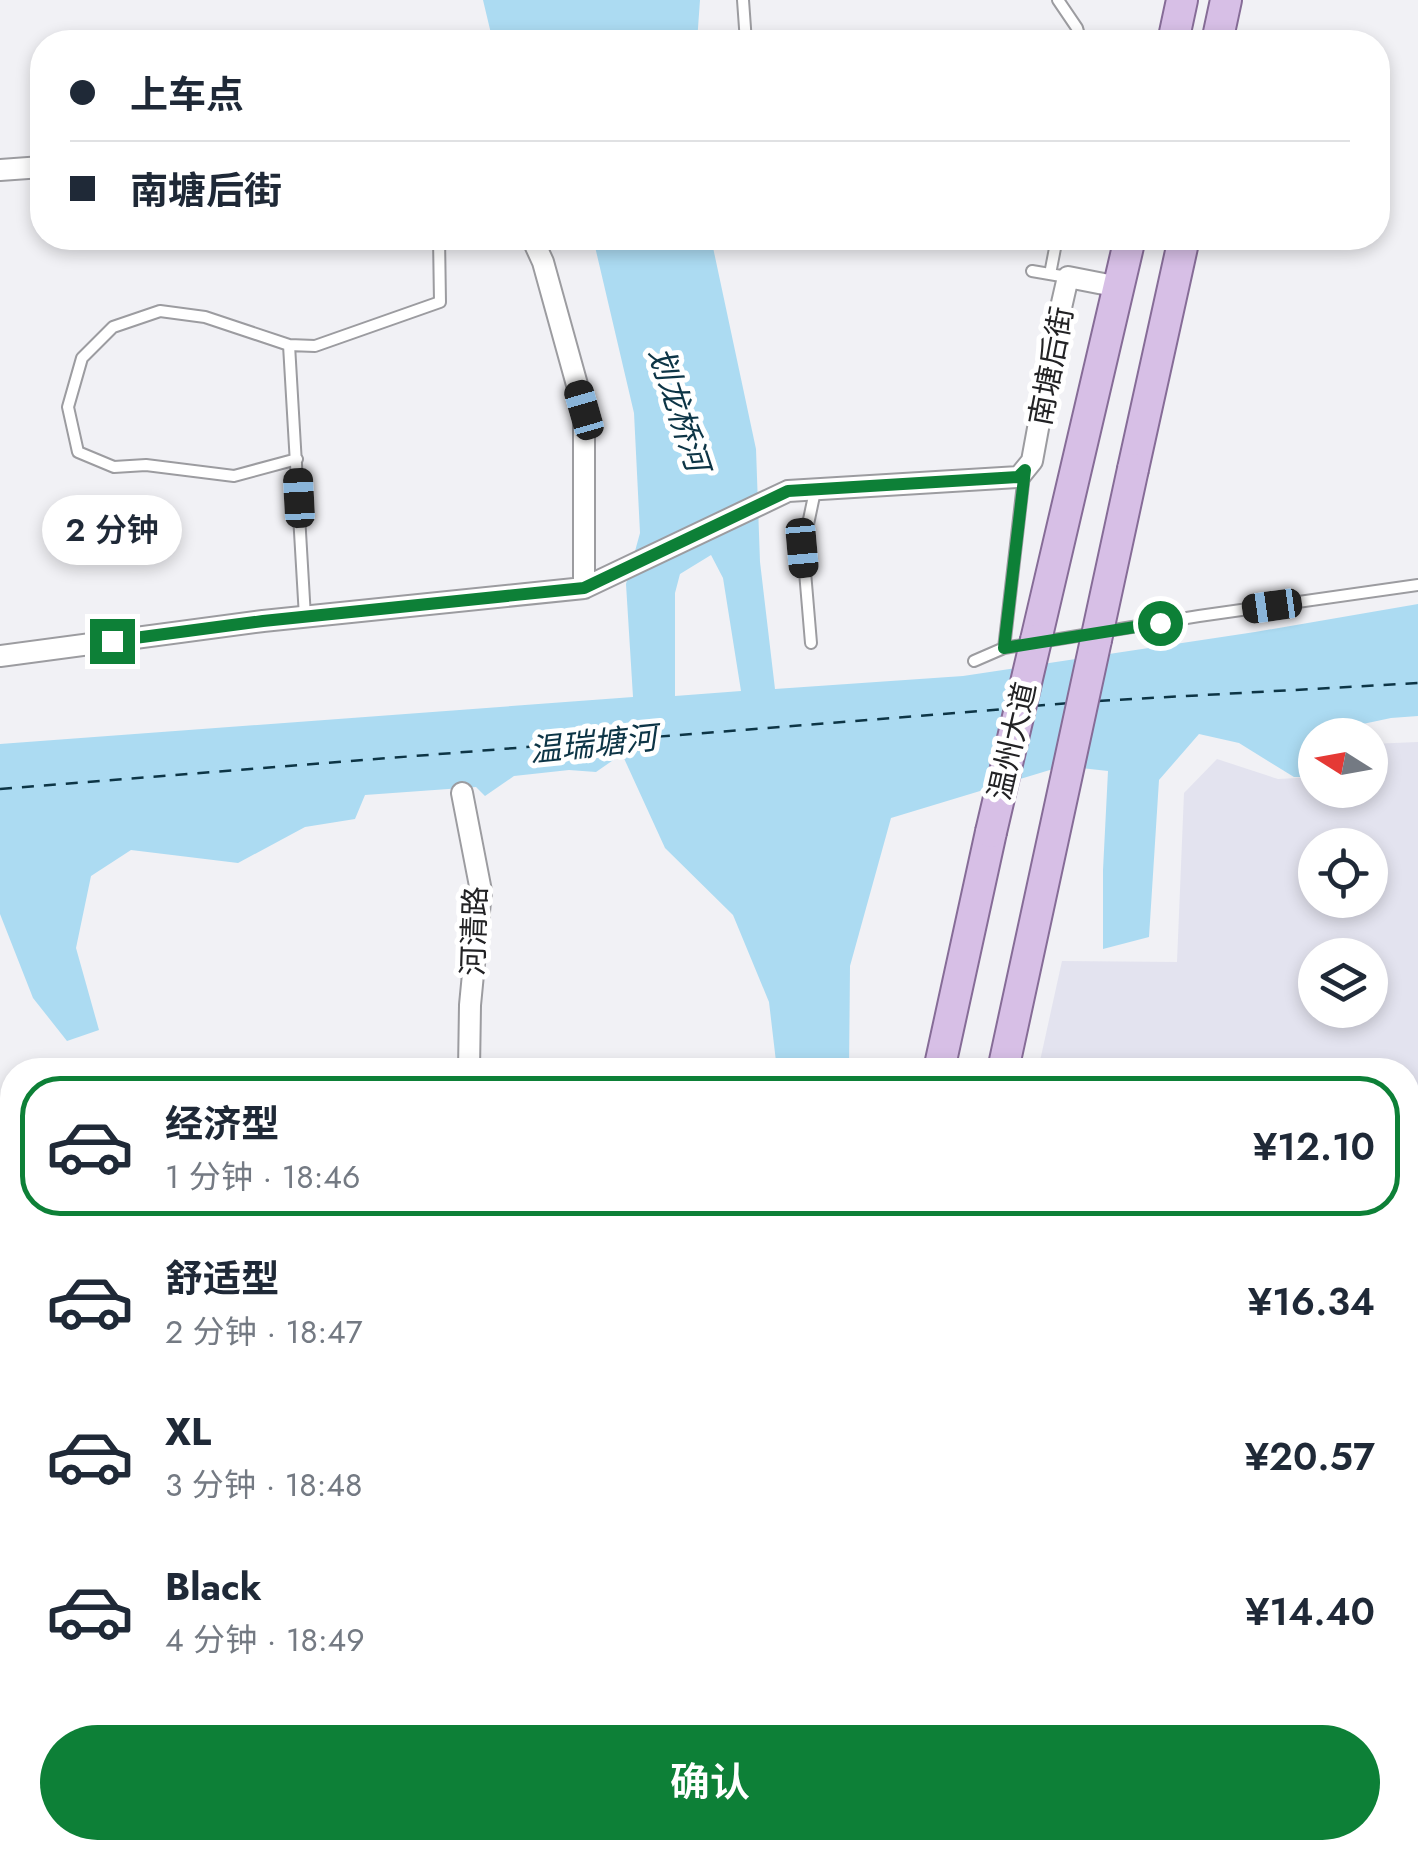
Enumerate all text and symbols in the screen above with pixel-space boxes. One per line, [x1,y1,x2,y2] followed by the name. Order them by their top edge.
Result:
[130,67,244,122] text: 上车点
[130,163,282,218] text: 南塘后街
[1018,303,1084,429] street label: 南塘后街
[637,341,723,483] water label: 划龙桥河
[561,377,607,443] car
[282,467,316,529] car
[42,496,182,566] callout: 2 分钟
[65,507,159,553] text: 2 分钟
[784,517,820,579] car
[1240,587,1304,625] car
[1138,601,1183,646] route start
[90,619,135,664] route end
[978,678,1046,804] street label: 温州大道
[527,714,665,774] water label: 温瑞塘河
[1298,718,1388,808] north arrow
[1298,718,1388,1028] map controls
[1298,828,1388,918] button: locate
[451,885,497,977] street label: 河清路
[1298,938,1388,1028] button: layers
[165,1096,279,1151] text: 经济型
[45,1101,135,1191] icon: car
[1253,1119,1375,1174] text: ¥12.10
[165,1154,360,1200] text: 1 分钟 · 18:46
[165,1251,279,1306] text: 舒适型
[45,1256,135,1346] icon: car
[1248,1274,1375,1329] text: ¥16.34
[165,1309,363,1355] text: 2 分钟 · 18:47
[165,1404,211,1459] text: XL
[45,1411,135,1501] icon: car
[1245,1429,1375,1484] text: ¥20.57
[165,1462,362,1508] text: 3 分钟 · 18:48
[165,1559,262,1614] text: Black
[45,1566,135,1656] icon: car
[1245,1584,1375,1639] text: ¥14.40
[165,1617,365,1663] text: 4 分钟 · 18:49
[40,1725,1380,1840] button: 确认

